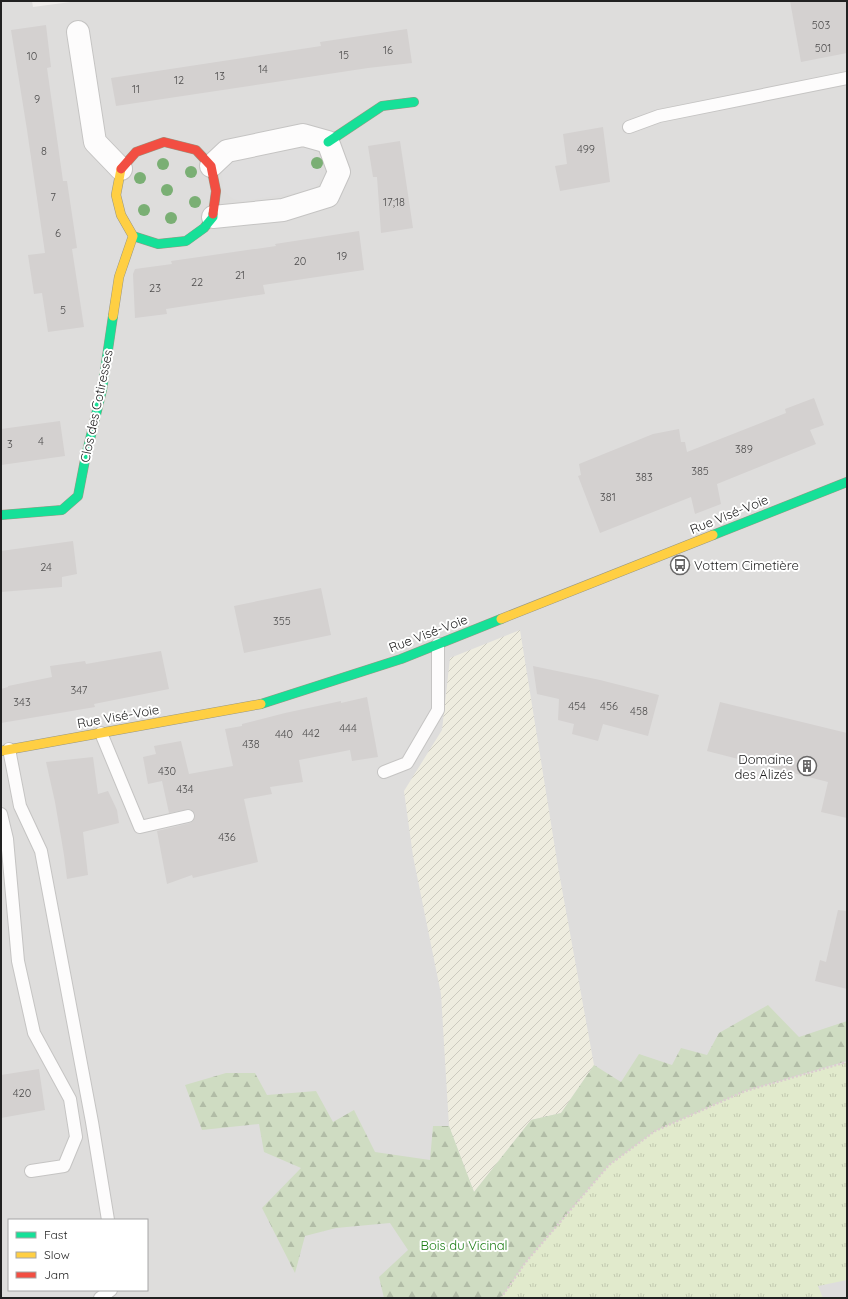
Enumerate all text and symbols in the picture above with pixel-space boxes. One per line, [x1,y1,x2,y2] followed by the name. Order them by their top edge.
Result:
[812,18,830,32] house number: 503
[815,41,831,55] house number: 501
[383,43,393,57] house number: 16
[339,48,349,62] house number: 15
[27,49,37,63] house number: 10
[258,62,268,76] house number: 14
[215,69,225,83] house number: 13
[174,73,184,87] house number: 12
[132,82,140,96] house number: 11
[34,92,40,106] house number: 9
[577,142,595,156] house number: 499
[41,144,47,158] house number: 8
[50,190,56,204] house number: 7
[383,195,405,209] house number: 17;18
[55,226,61,240] house number: 6
[337,249,347,263] house number: 19
[294,254,306,268] house number: 20
[235,268,245,282] house number: 21
[191,275,203,289] house number: 22
[149,281,161,295] house number: 23
[60,303,66,317] house number: 5
[76,348,116,464] street label: Clos des Cotiresses
[38,434,44,448] house number: 4
[7,437,13,451] house number: 3
[735,442,753,456] house number: 389
[691,464,709,478] house number: 385
[635,470,653,484] house number: 383
[600,490,616,504] house number: 381
[687,491,771,537] street label: Rue Visé-Voie
[669,554,691,576] bus stop icon: Vottem Cimetière
[694,557,799,573] place label: Vottem Cimetière
[40,560,52,574] house number: 24
[386,611,470,655] street label: Rue Visé-Voie
[273,614,291,628] house number: 355
[71,683,88,697] house number: 347
[13,695,31,709] house number: 343
[568,699,586,713] house number: 454
[600,699,618,713] house number: 456
[76,701,160,731] street label: Rue Visé-Voie
[630,704,648,718] house number: 458
[339,721,357,735] house number: 444
[302,726,320,740] house number: 442
[275,727,293,741] house number: 440
[242,737,260,751] house number: 438
[734,751,793,782] place label: Domaine des Alizés
[796,755,818,777] building icon: Domaine des Alizés
[158,764,176,778] house number: 430
[176,782,194,796] house number: 434
[218,830,236,844] house number: 436
[13,1086,31,1100] house number: 420
[8,1219,148,1291] legend
[44,1227,68,1242] text: Fast
[420,1237,508,1253] park label: Bois du Vicinal
[44,1247,70,1262] text: Slow
[44,1267,69,1282] text: Jam

